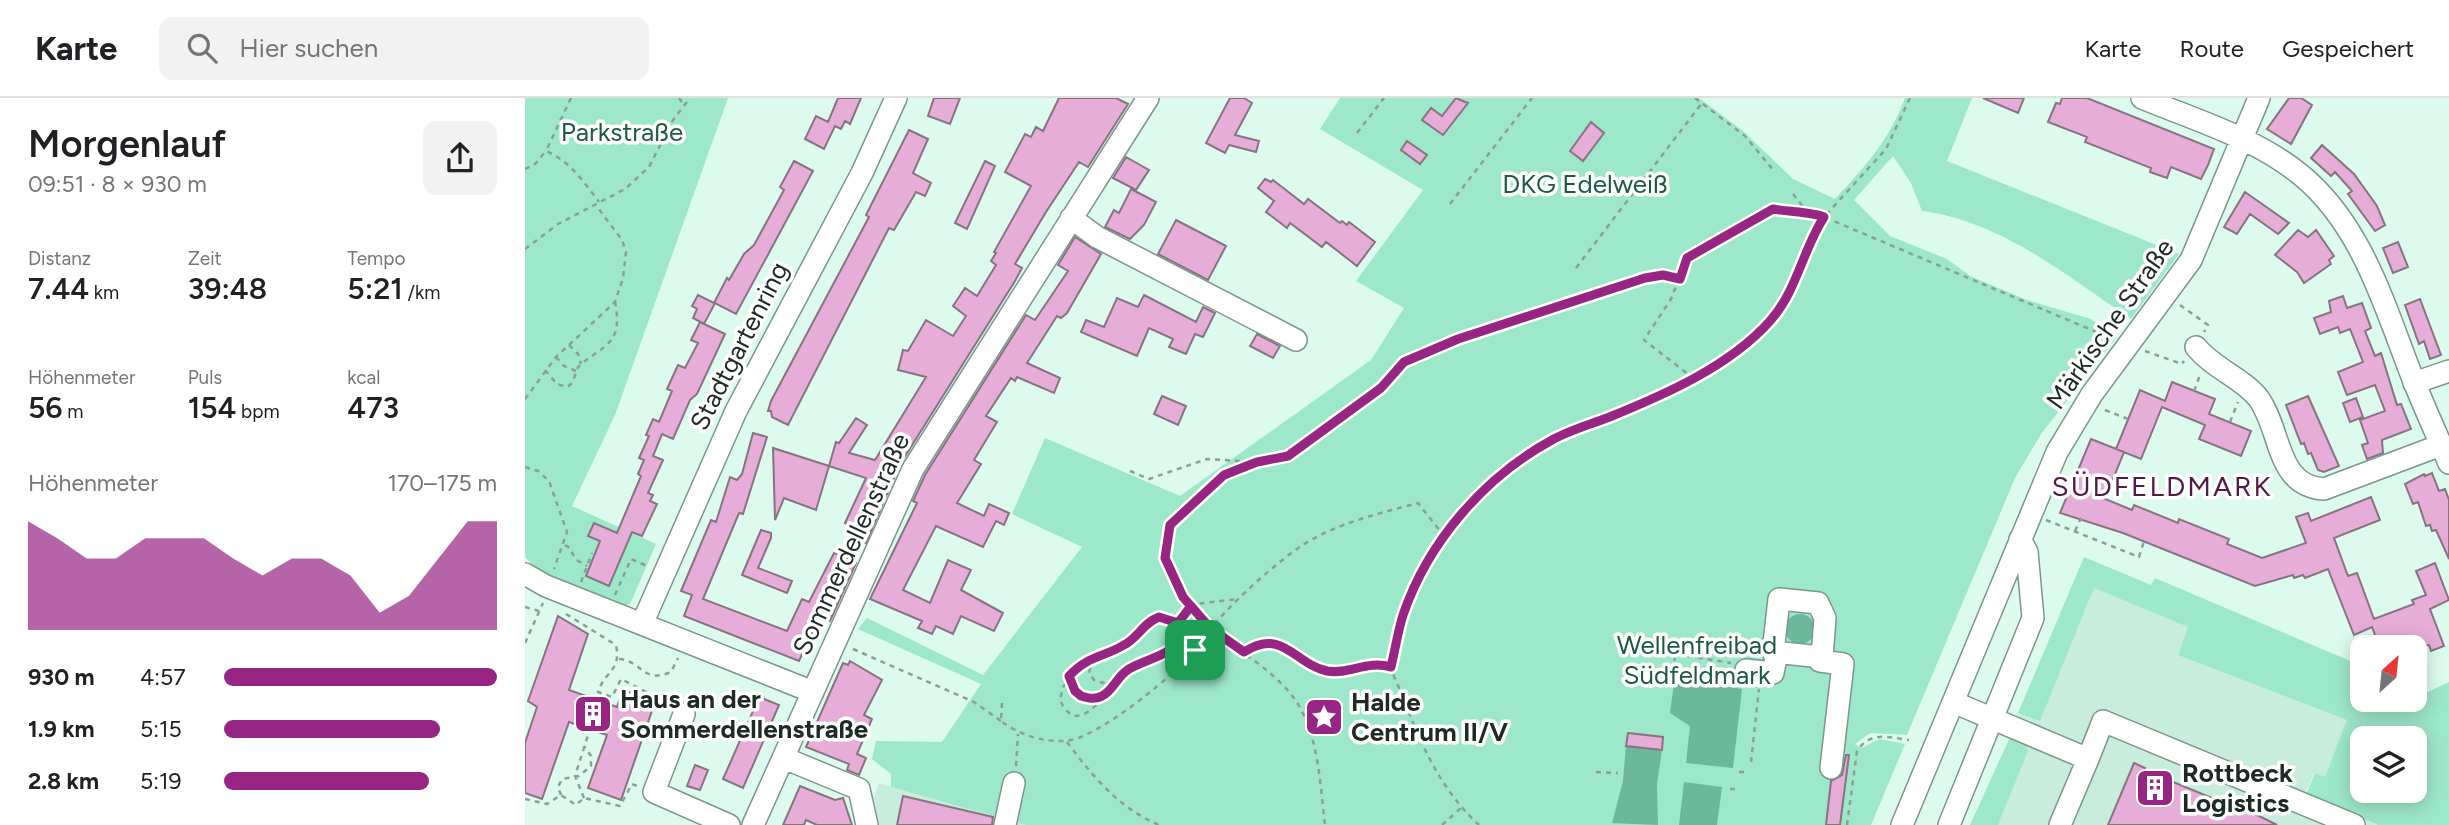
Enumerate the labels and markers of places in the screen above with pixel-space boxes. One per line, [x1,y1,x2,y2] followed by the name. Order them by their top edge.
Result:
[1165,620,1225,680] pin
[620,683,868,745] place label: Haus an der Sommerdellenstraße
[1351,686,1508,748] place label: Halde Centrum II/V
[572,693,614,735] building icon: Haus an der Sommerdellenstraße
[1303,696,1345,738] place icon: Halde Centrum II/V
[2182,757,2293,819] place label: Rottbeck Logistics
[2134,767,2176,809] building icon: Rottbeck Logistics

